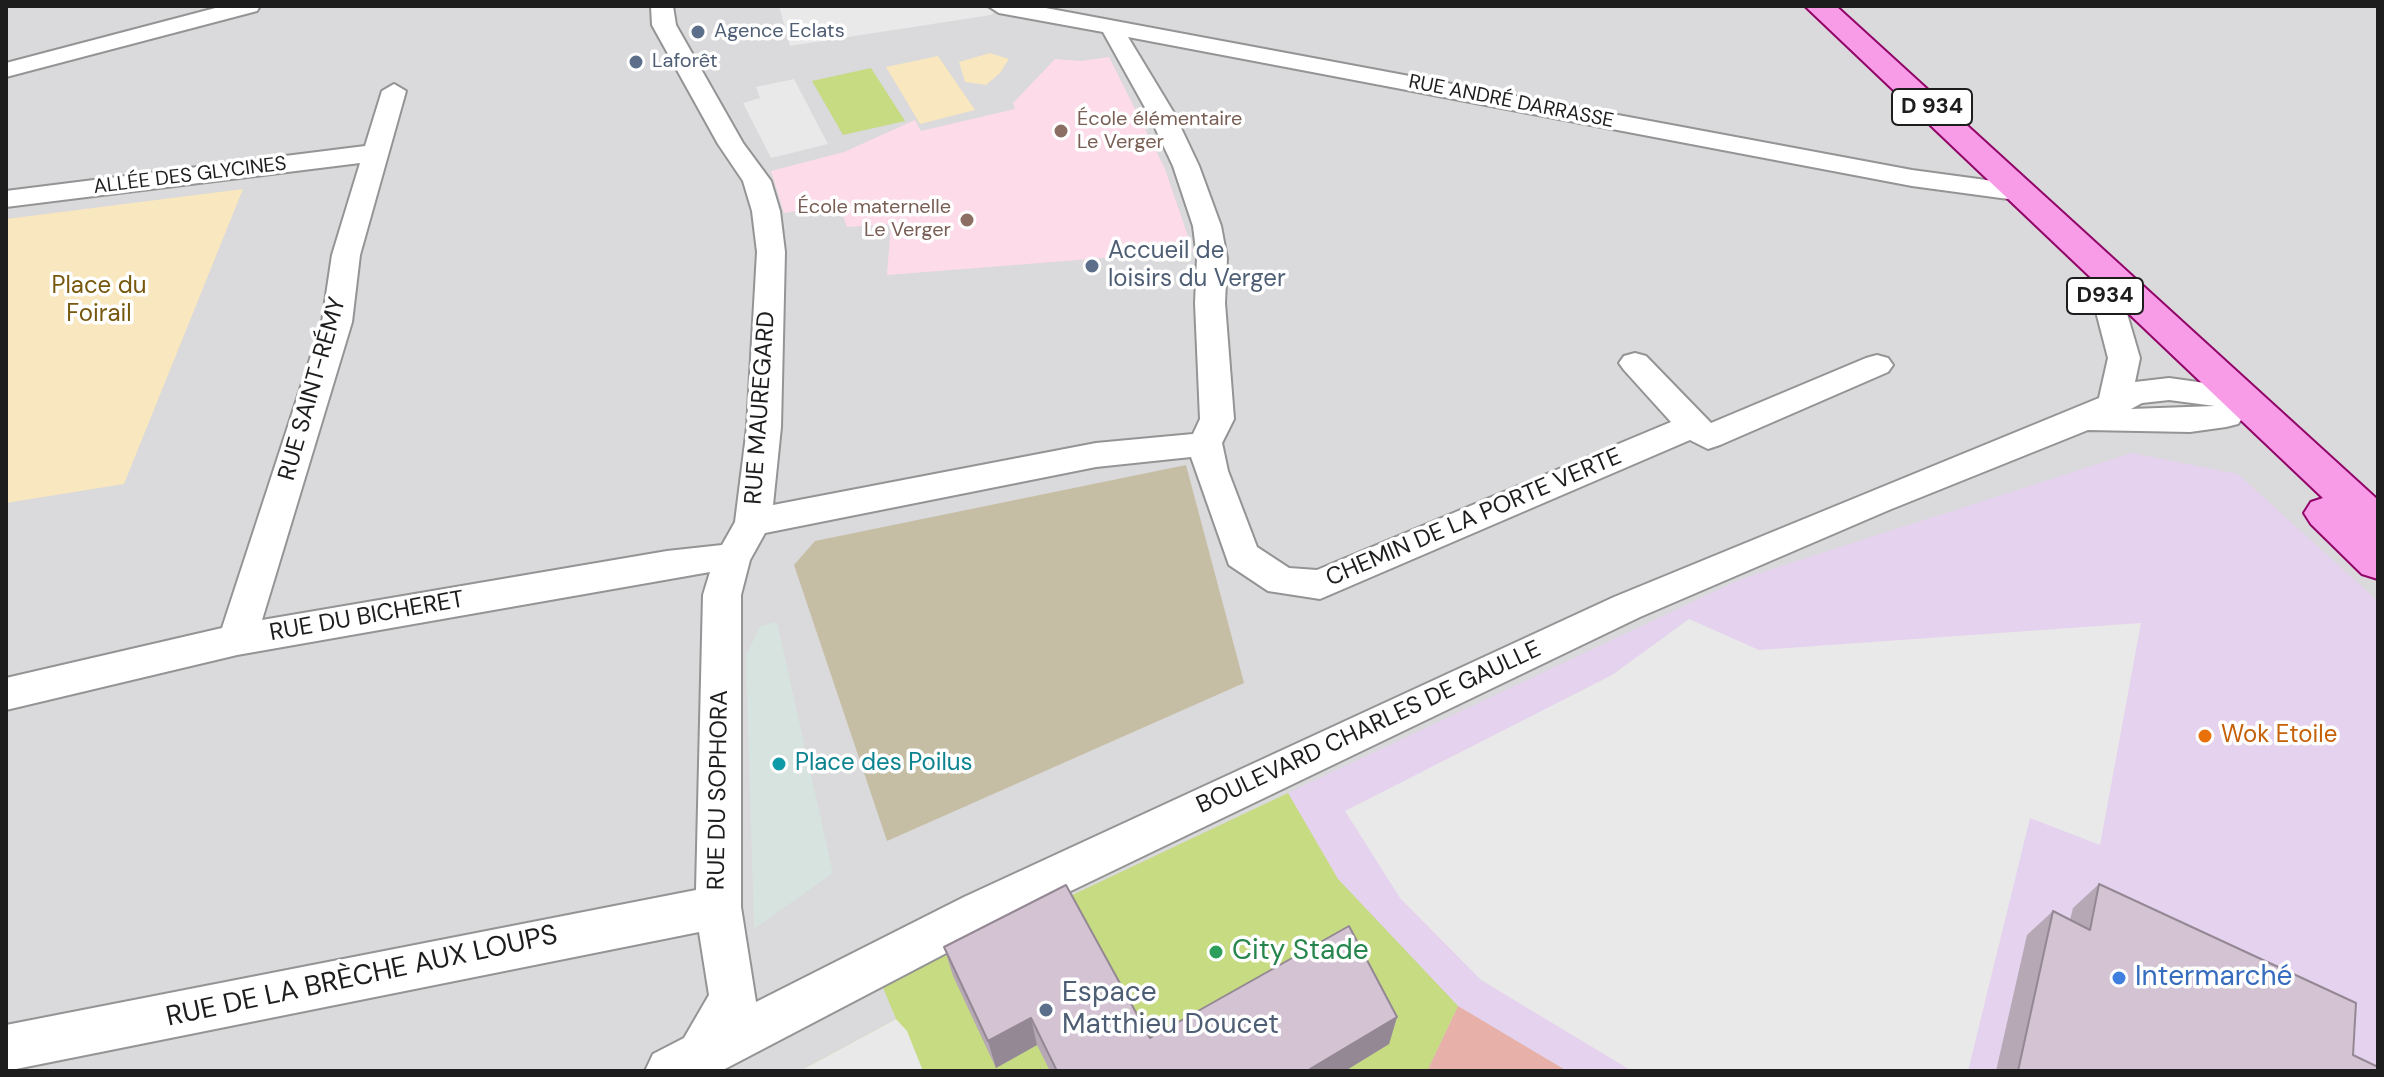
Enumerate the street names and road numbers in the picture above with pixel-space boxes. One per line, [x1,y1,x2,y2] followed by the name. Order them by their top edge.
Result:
[1406,70,1616,134] street label: RUE ANDRÉ DARRASSE
[1892,89,1972,125] road number: D 934
[92,152,288,200] street label: ALLÉE DES GLYCINES
[2067,278,2143,314] road number: D934
[273,294,353,484] street label: RUE SAINT-RÉMY
[740,310,782,506] street label: RUE MAUREGARD
[1322,443,1626,593] street label: CHEMIN DE LA PORTE VERTE
[267,586,467,648] street label: RUE DU BICHERET
[1192,635,1546,821] street label: BOULEVARD CHARLES DE GAULLE
[703,690,735,890] street label: RUE DU SOPHORA
[163,919,561,1035] street label: RUE DE LA BRÈCHE AUX LOUPS

